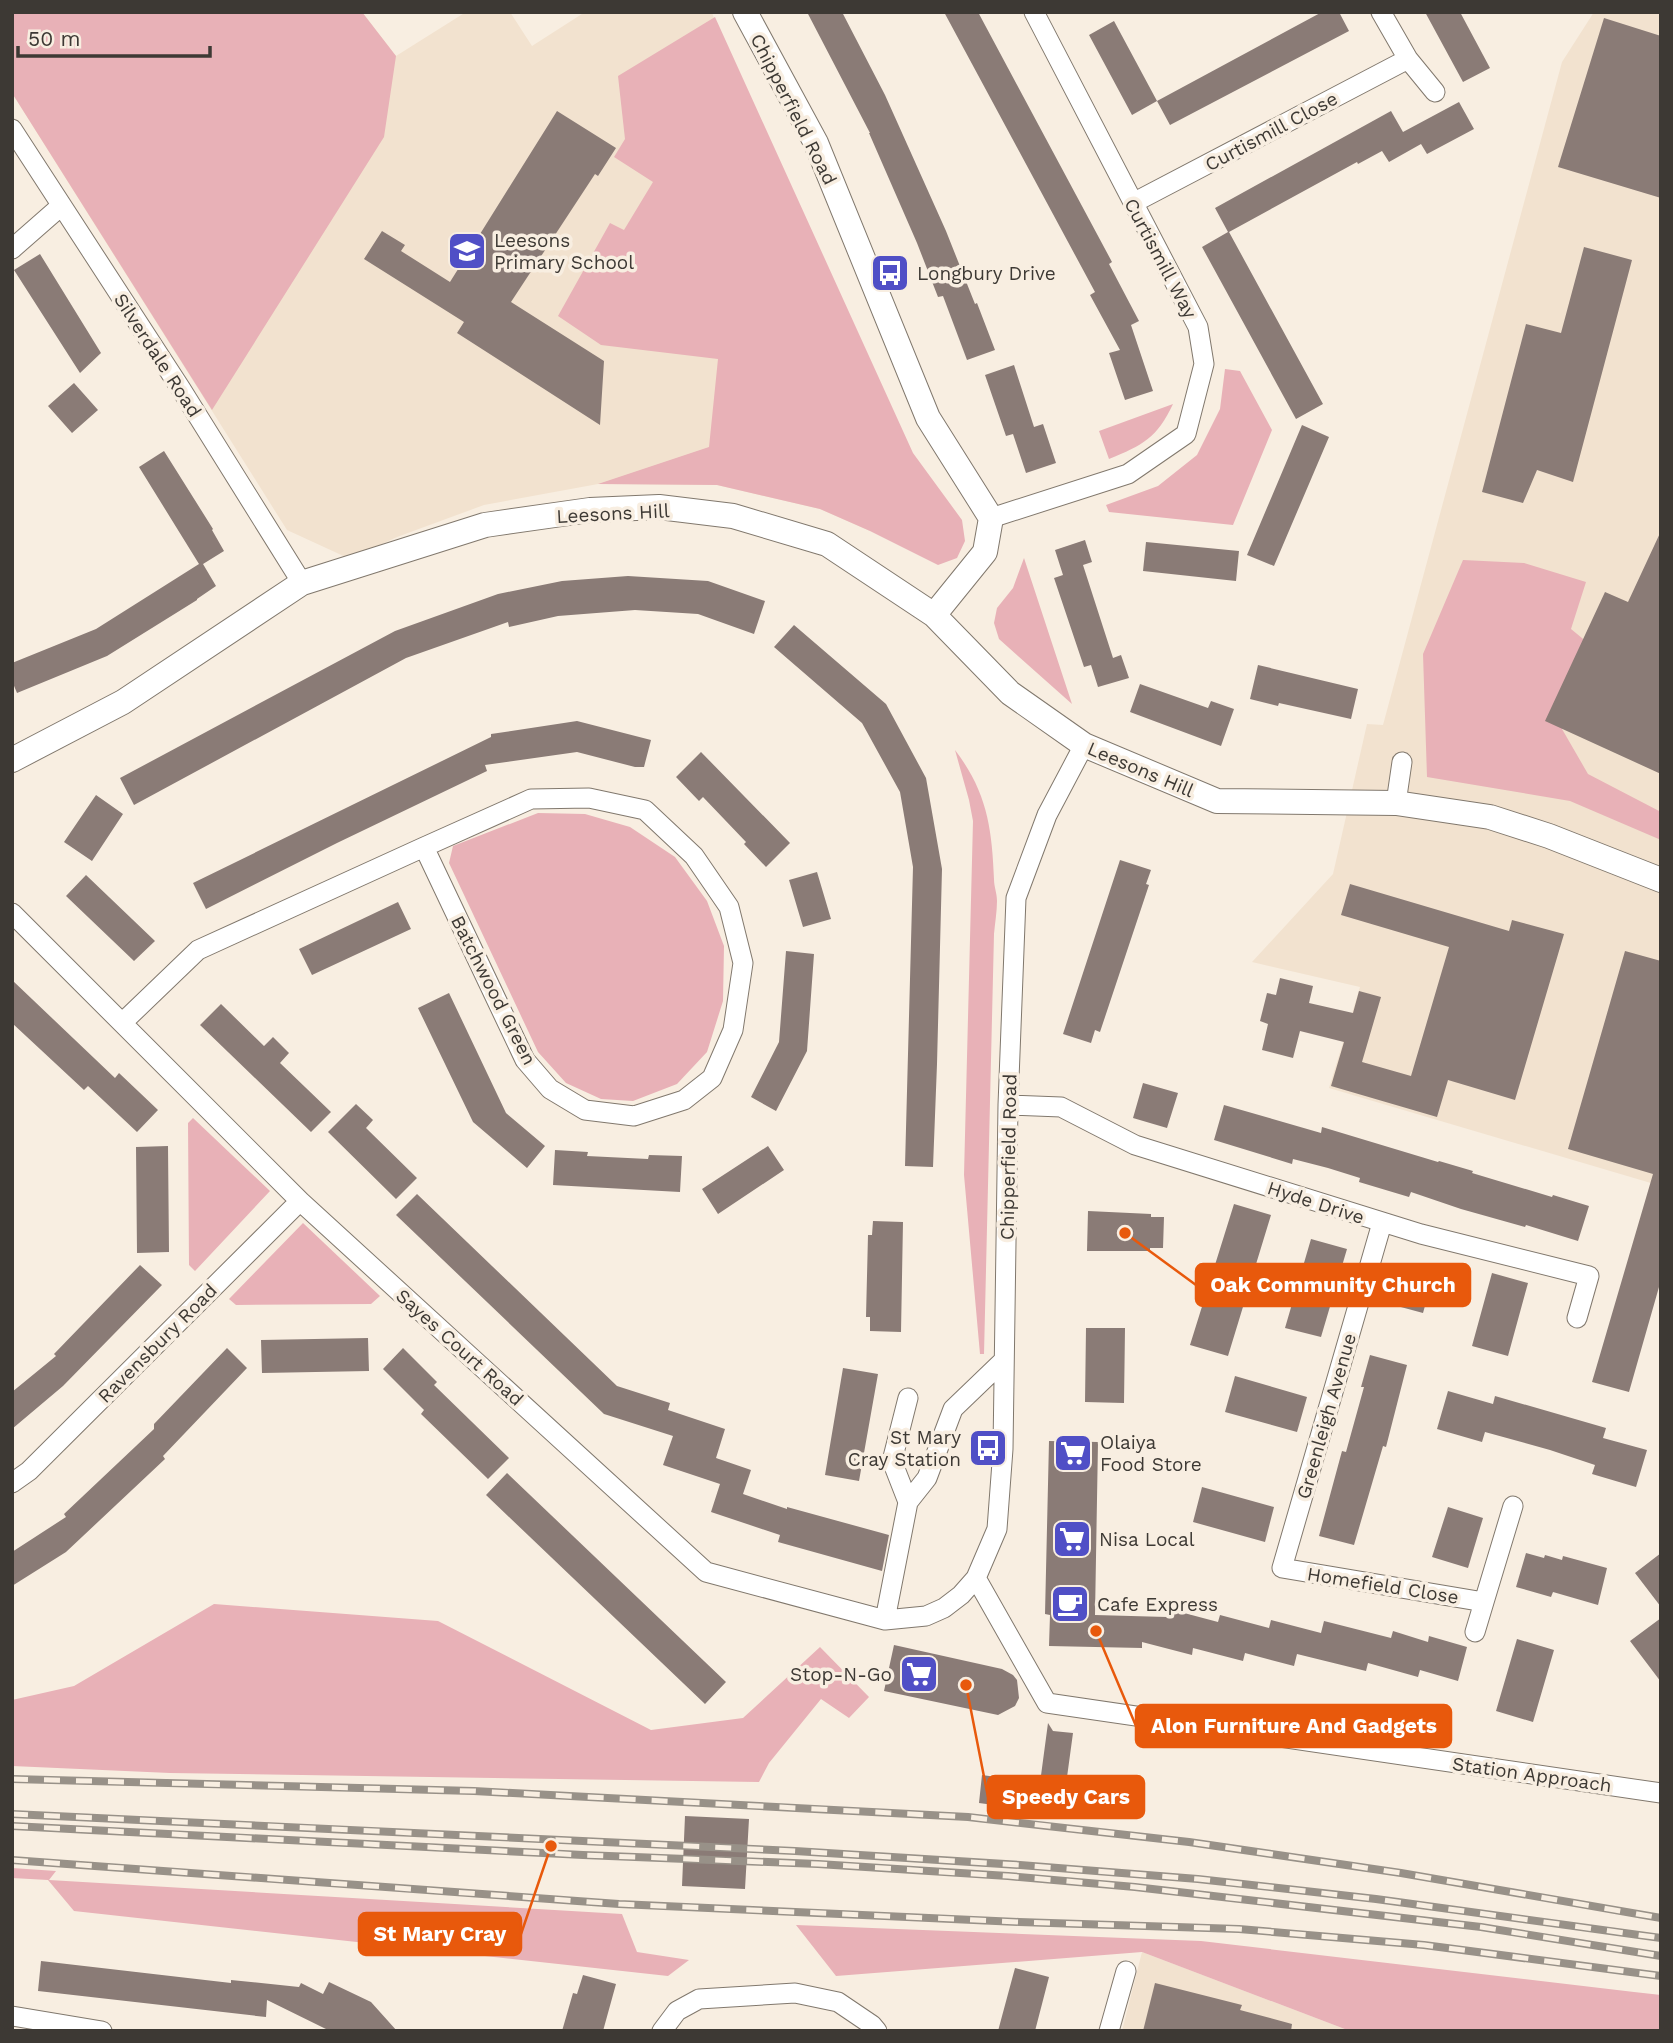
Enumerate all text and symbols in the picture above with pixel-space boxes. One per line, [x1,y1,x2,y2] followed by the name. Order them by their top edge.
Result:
[18,14,210,58] scale bar
[28,26,80,51] text: 50 m
[746,30,842,189] street label: Chipperfield Road
[1201,87,1341,176] street label: Curtismill Close
[1119,194,1202,322] street label: Curtismill Way
[494,229,634,274] place label: Leesons Primary School
[446,230,488,272] school or university icon: Leesons Primary School
[869,252,911,294] bus stop icon: Longbury Drive
[917,262,1056,285] place label: Longbury Drive
[109,289,206,422] street label: Silverdale Road
[556,499,670,528] street label: Leesons Hill
[1084,737,1198,802] street label: Leesons Hill
[446,912,541,1069] street label: Batchwood Green
[996,1074,1021,1240] street label: Chipperfield Road
[1265,1176,1367,1229] street label: Hyde Drive
[1196,1264,1470,1306] callout: Oak Community Church
[1210,1272,1456,1297] text: Oak Community Church
[93,1279,222,1408] street label: Ravensbury Road
[391,1284,528,1411] street label: Sayes Court Road
[1292,1331,1361,1502] street label: Greenleigh Avenue
[848,1426,961,1471] place label: St Mary Cray Station
[967,1427,1009,1469] bus stop icon: St Mary Cray Station
[1100,1431,1202,1476] place label: Olaiya Food Store
[1052,1432,1094,1474] supermarket icon: Olaiya Food Store
[1051,1518,1093,1560] supermarket icon: Nisa Local
[1099,1528,1195,1551] place label: Nisa Local
[1306,1562,1460,1609] street label: Homefield Close
[1049,1583,1091,1625] cafe icon: Cafe Express
[1097,1593,1218,1616] place label: Cafe Express
[898,1653,940,1695] supermarket icon: Stop-N-Go
[790,1663,892,1686] place label: Stop-N-Go
[1136,1705,1451,1747] callout: Alon Furniture And Gadgets
[1151,1713,1437,1738] text: Alon Furniture And Gadgets
[1451,1752,1613,1797] street label: Station Approach
[988,1776,1144,1818] callout: Speedy Cars
[1002,1784,1130,1809] text: Speedy Cars
[359,1913,521,1955] callout: St Mary Cray
[374,1921,507,1946] text: St Mary Cray

